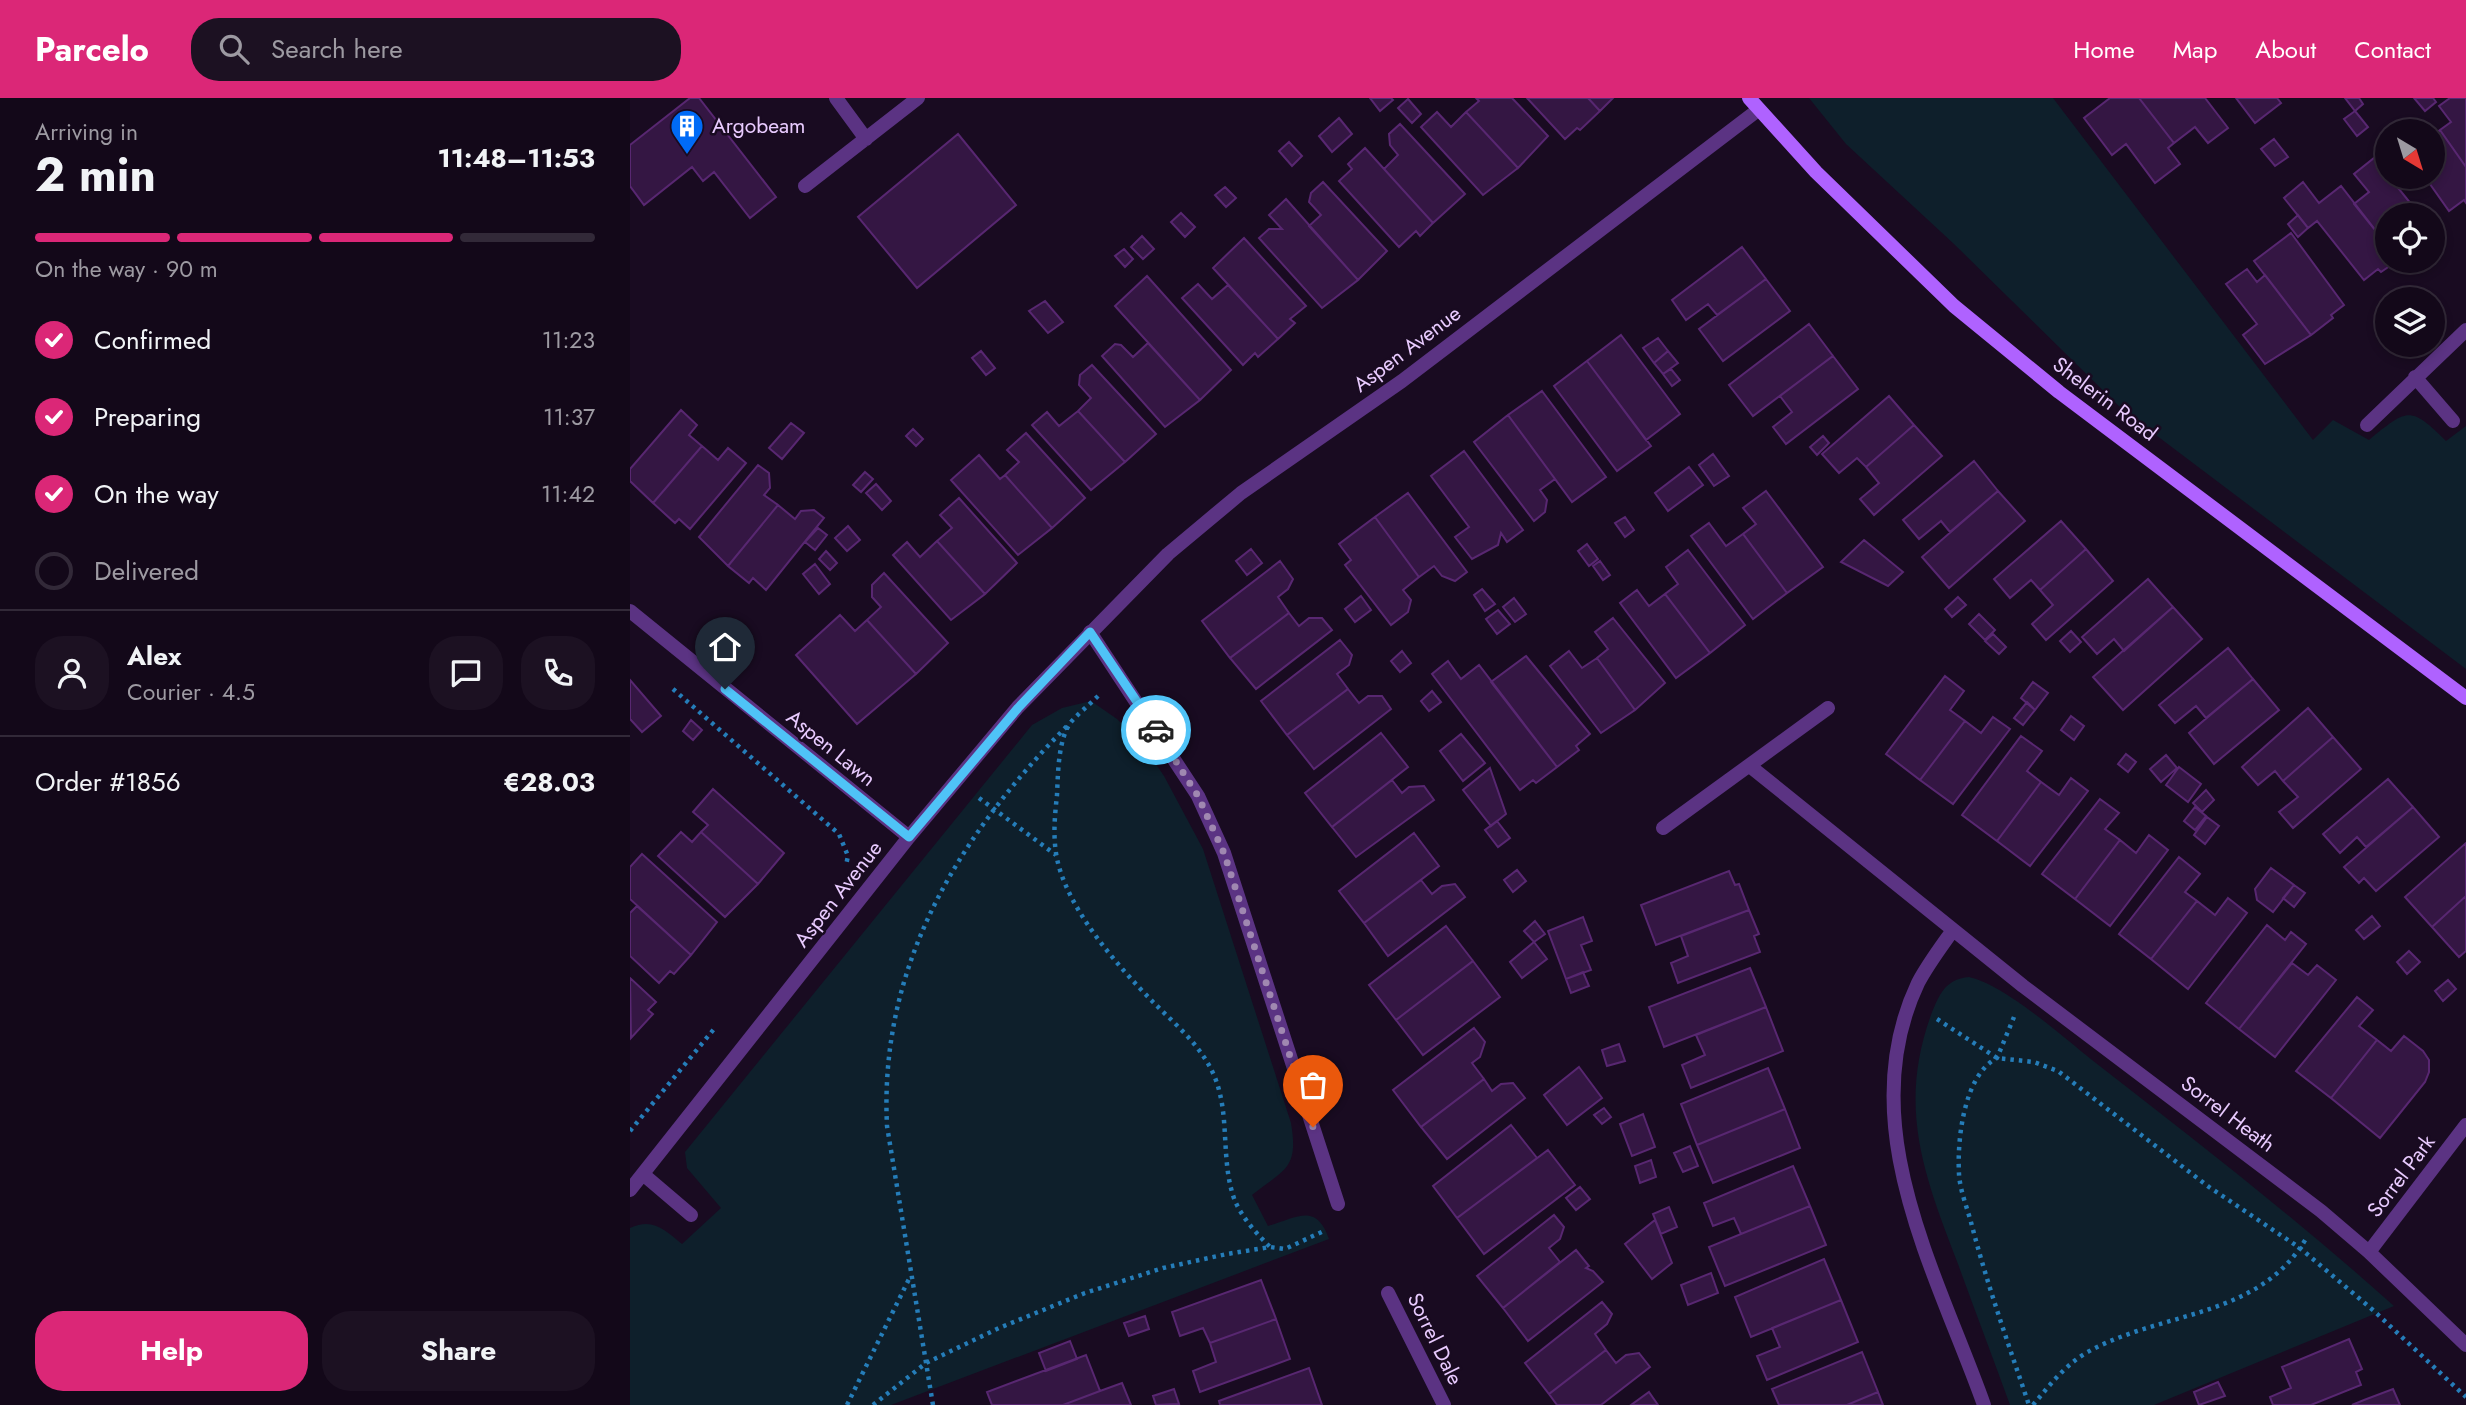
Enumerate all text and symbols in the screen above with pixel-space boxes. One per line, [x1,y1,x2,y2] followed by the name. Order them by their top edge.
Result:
[191,18,681,81] search box
[35,26,149,73] text: Parcelo
[215,30,253,68] icon: search
[271,30,403,68] text: Search here
[2073,32,2135,67] text: Home
[2173,32,2217,67] text: Map
[2255,32,2316,67] text: About
[2354,32,2431,67] text: Contact
[668,107,706,156] building icon: Argobeam
[712,111,805,141] place label: Argobeam
[35,115,138,149] text: Arriving in
[2375,119,2445,189] north arrow
[2375,119,2445,357] map controls
[438,139,595,177] text: 11:48–11:53
[35,142,156,208] text: 2 min
[2375,203,2445,273] button: locate
[35,252,218,286] text: On the way · 90 m
[2375,287,2445,357] button: layers
[1347,298,1467,399] street label: Aspen Avenue
[35,321,73,359] icon: check
[94,321,211,359] text: Confirmed
[542,323,595,357] text: 11:23
[2046,350,2164,448] street label: Shelerin Road
[35,398,73,436] icon: check
[94,398,201,436] text: Preparing
[543,400,595,434] text: 11:37
[35,475,73,513] icon: check
[94,475,219,513] text: On the way
[541,477,595,511] text: 11:42
[94,552,199,590] text: Delivered
[695,617,755,689] pin
[706,628,744,666] icon: home
[35,636,109,710] button: person
[429,636,503,710] button: chat
[521,636,595,710] button: phone
[127,637,181,675] text: Alex
[127,675,255,709] text: Courier · 4.5
[1121,695,1191,765] courier
[780,703,882,793] street label: Aspen Lawn
[1137,711,1175,749] icon: car
[35,763,181,801] text: Order #1856
[503,763,595,801] text: €28.03
[787,834,889,954] street label: Aspen Avenue
[1283,1055,1343,1127] pin
[1294,1066,1332,1104] icon: bag
[2175,1069,2281,1159] street label: Sorrel Heath
[2360,1128,2442,1224] street label: Sorrel Park
[1400,1288,1470,1390] street label: Sorrel Dale
[35,1311,308,1391] button: Help
[322,1311,595,1391] button: Share

